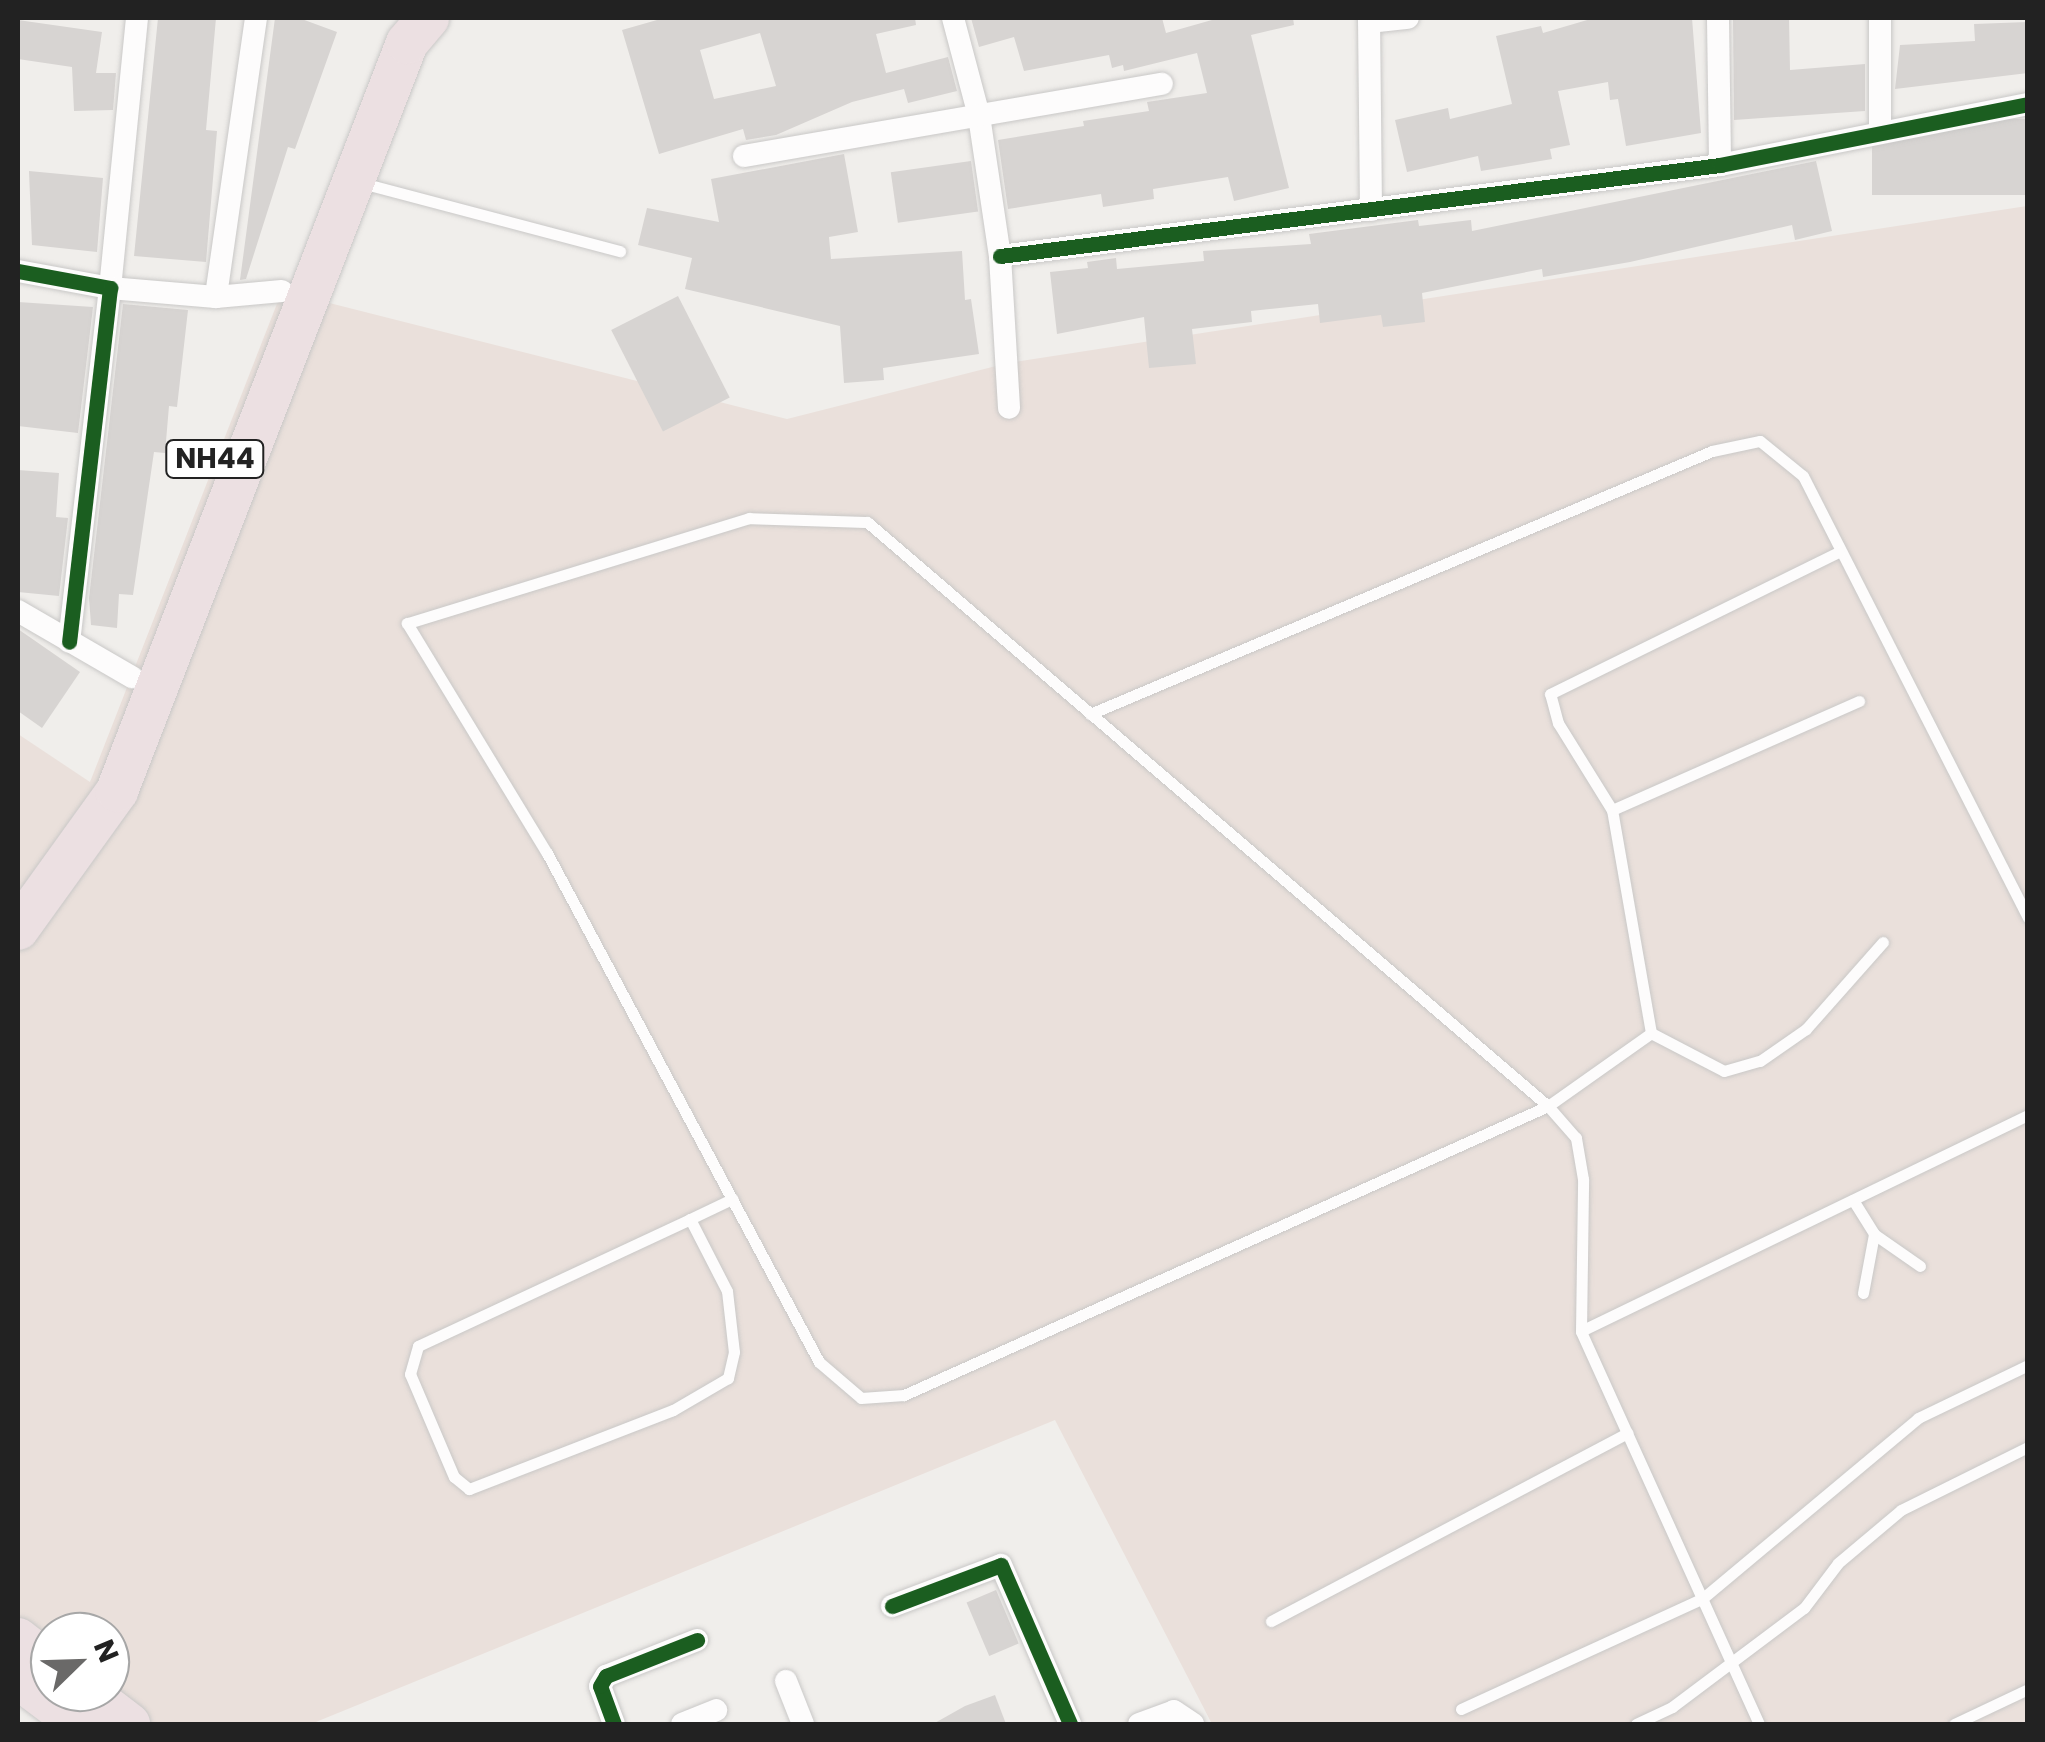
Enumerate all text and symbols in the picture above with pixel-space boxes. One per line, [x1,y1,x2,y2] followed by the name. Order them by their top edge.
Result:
[165,436,265,482] road number: NH44
[30,1612,130,1712] north arrow
[84,1634,128,1668] text: N

